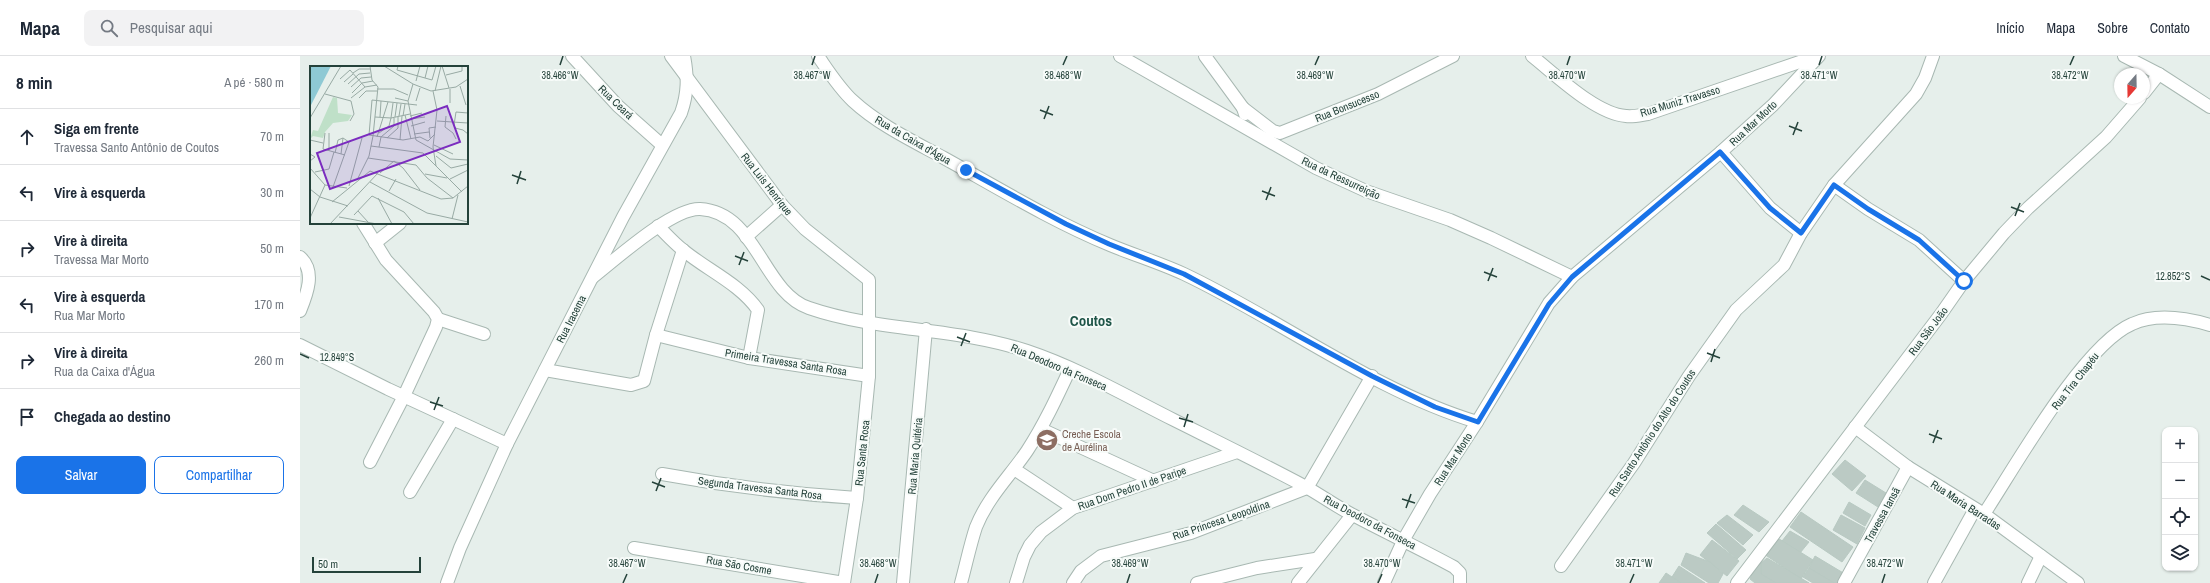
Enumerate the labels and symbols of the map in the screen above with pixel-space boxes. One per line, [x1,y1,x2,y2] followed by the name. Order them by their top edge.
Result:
[310,66,468,224] inset map
[2114,68,2150,104] north arrow
[542,69,579,82] text: 38.466°W
[794,69,831,82] text: 38.467°W
[1045,69,1082,82] text: 38.468°W
[1297,69,1334,82] text: 38.469°W
[1549,69,1586,82] text: 38.470°W
[1801,69,1838,82] text: 38.471°W
[2052,69,2089,82] text: 38.472°W
[595,82,637,122] street label: Rua Ceará
[1638,82,1722,120] street label: Rua Muniz Travasso
[1313,87,1381,125] street label: Rua Bonsucesso
[1726,97,1780,149] street label: Rua Mar Morto
[872,113,954,167] street label: Rua da Caixa d'Água
[738,150,796,218] street label: Rua Luis Henrique
[1299,154,1383,202] street label: Rua da Ressurreição
[957,161,975,179] route end
[2156,270,2191,283] text: 12.852°S
[1955,272,1973,290] route start
[553,293,589,345] street label: Rua Iracema
[1905,304,1951,358] street label: Rua São João
[1070,310,1112,331] district label: Coutos
[1009,340,1109,394] street label: Rua Deodoro da Fonseca
[724,345,848,379] street label: Primeira Travessa Santa Rosa
[2048,350,2102,412] street label: Rua Tira Chapéu
[320,351,355,364] text: 12.849°S
[1605,366,1699,499] street label: Rua Santo Antônio do Alto do Coutos
[905,417,925,495] street label: Rua Maria Quitéria
[852,419,872,487] street label: Rua Santa Rosa
[1034,427,1060,453] school or university icon: Creche Escola de Aurélina
[1062,427,1121,454] place label: Creche Escola de Aurélina
[1431,430,1475,488] street label: Rua Mar Morto
[1076,463,1188,513] street label: Rua Dom Pedro II de Paripe
[697,473,823,503] street label: Segunda Travessa Santa Rosa
[1928,477,2004,533] street label: Rua Maria Barradas
[1861,485,1903,545] street label: Travessa Iansã
[1321,492,1419,552] street label: Rua Deodoro da Fonseca
[1171,497,1271,543] street label: Rua Princesa Leopoldina
[705,552,773,578] street label: Rua São Cosme
[312,555,421,574] scale bar
[609,557,646,570] text: 38.467°W
[860,557,897,570] text: 38.468°W
[1112,557,1149,570] text: 38.469°W
[1364,557,1401,570] text: 38.470°W
[1616,557,1653,570] text: 38.471°W
[1867,557,1904,570] text: 38.472°W

